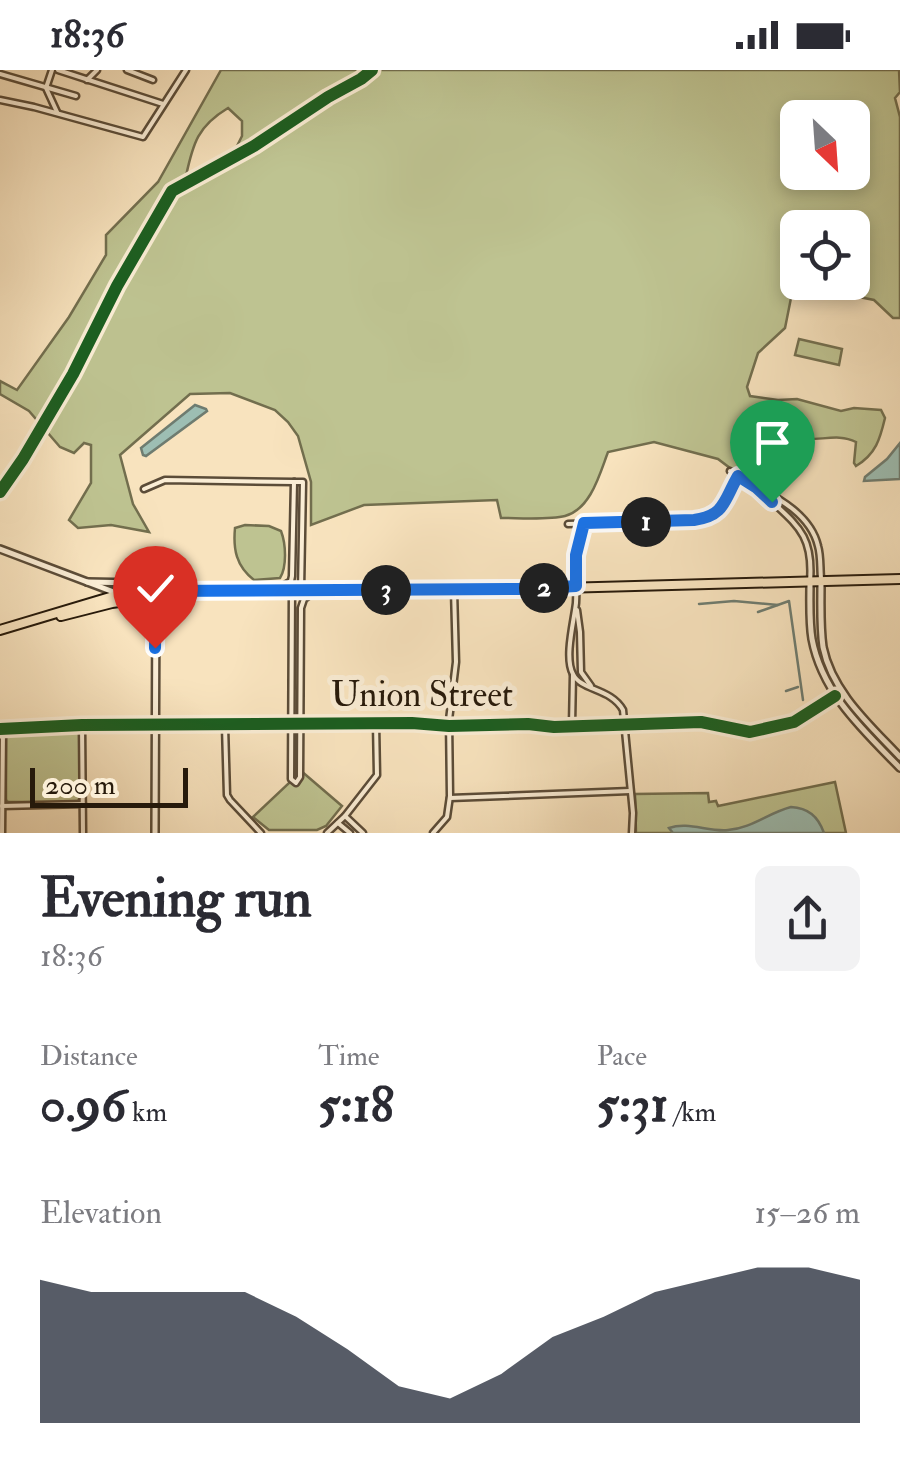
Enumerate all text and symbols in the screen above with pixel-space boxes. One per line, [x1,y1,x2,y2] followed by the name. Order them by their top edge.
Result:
[50,11,125,59] text: 18:36
[780,100,870,190] north arrow
[780,100,870,300] map controls
[780,210,870,300] button: locate
[730,400,815,503] pin
[745,415,800,470] icon: arrive
[621,497,671,547] pin: 1
[641,504,651,539] text: 1
[113,546,198,649] pin
[128,561,183,616] icon: check
[519,563,569,613] pin: 2
[361,565,411,615] pin: 3
[537,570,551,605] text: 2
[381,572,391,607] text: 3
[331,673,513,717] street label: Union Street
[30,763,188,808] scale bar
[45,768,116,803] text: 200 m
[40,864,312,933] text: Evening run
[755,866,860,971] button: share
[40,936,103,976] text: 18:36
[40,1039,138,1074] text: Distance
[318,1039,380,1074] text: Time
[597,1039,647,1074] text: Pace
[40,1074,126,1137] text: 0.96
[318,1074,394,1137] text: 5:18
[597,1074,668,1137] text: 5:31
[126,1095,167,1130] text: km
[668,1095,716,1130] text: /km
[40,1193,162,1233] text: Elevation
[755,1193,860,1233] text: 15–26 m

